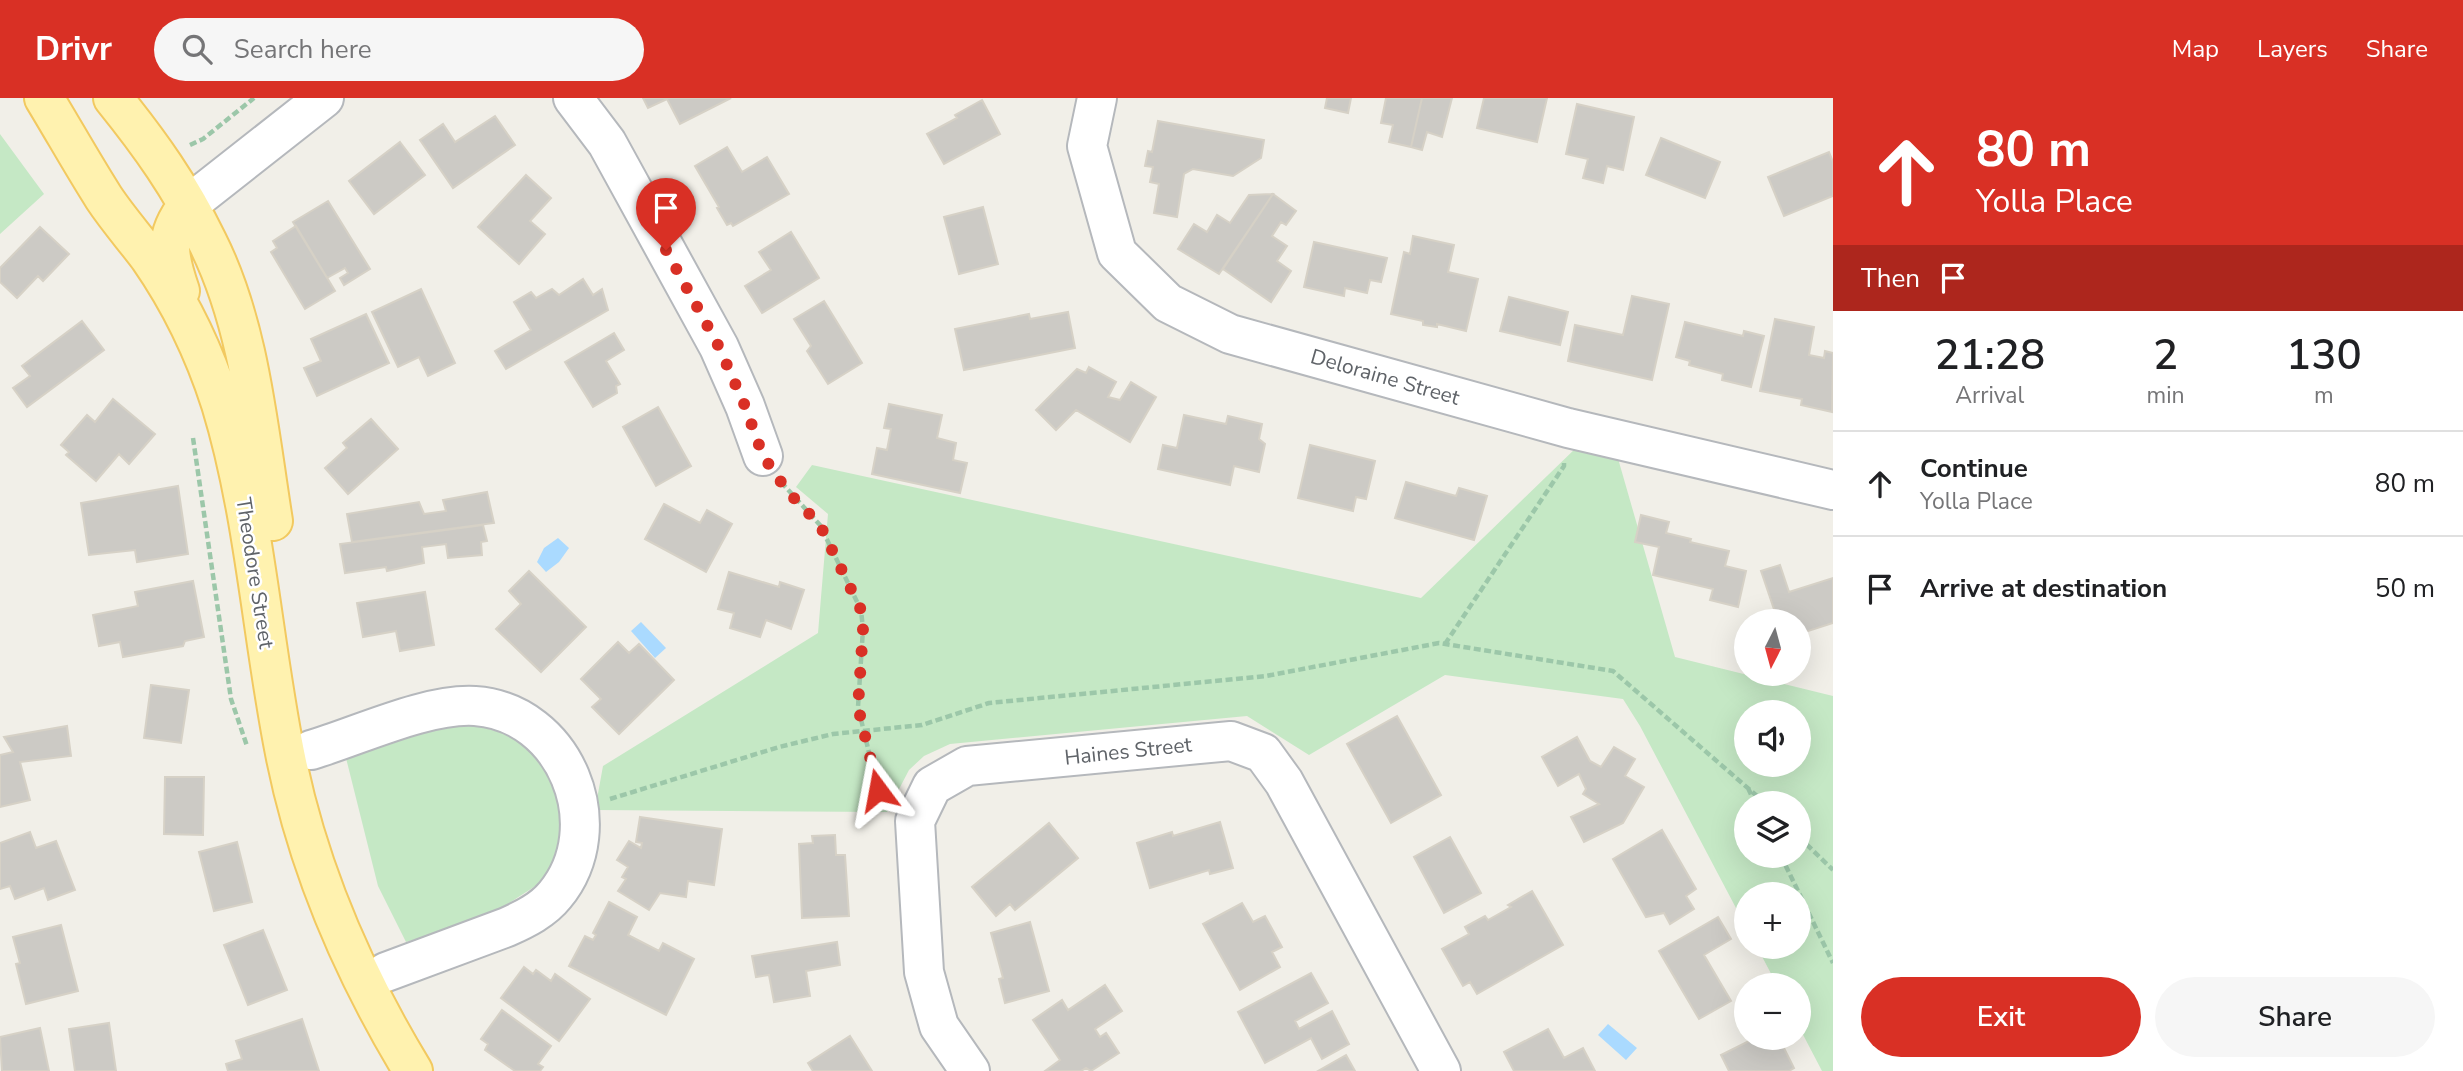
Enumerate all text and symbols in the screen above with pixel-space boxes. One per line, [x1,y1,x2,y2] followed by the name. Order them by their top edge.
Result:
[154,18,644,81] search box
[35,27,112,72] text: Drivr
[178,30,216,68] icon: search
[234,32,372,67] text: Search here
[2172,33,2219,65] text: Map
[2257,33,2328,65] text: Layers
[2366,33,2428,65] text: Share
[1976,116,2091,183] text: 80 m
[1861,126,1952,217] icon: ahead
[636,178,696,250] pin
[1976,180,2133,223] text: Yolla Place
[647,189,685,227] icon: arrive
[1934,259,1972,297] icon: arrive
[1861,261,1920,296] text: Then
[1934,327,2045,384] text: 21:28
[2153,327,2178,384] text: 2
[2286,327,2362,384] text: 130
[1307,342,1463,412] street label: Deloraine Street
[1955,380,2024,411] text: Arrival
[2147,380,2185,411] text: min
[2314,380,2334,411] text: m
[1920,451,2028,486] text: Continue
[1861,465,1899,503] icon: ahead
[2375,466,2435,501] text: 80 m
[1920,486,2033,517] text: Yolla Place
[229,495,281,651] street label: Theodore Street
[1861,570,1899,608] icon: arrive
[1920,571,2167,606] text: Arrive at destination
[2375,571,2435,606] text: 50 m
[1734,609,1811,686] north arrow
[1734,609,1811,1050] map controls
[1734,700,1811,777] button: sound
[1063,730,1194,772] street label: Haines Street
[841,753,915,827] position arrow
[1734,791,1811,868] button: layers
[1734,882,1811,959] button: +
[1734,973,1811,1050] button: −
[1861,977,2141,1057] button: Exit
[2155,977,2435,1057] button: Share

